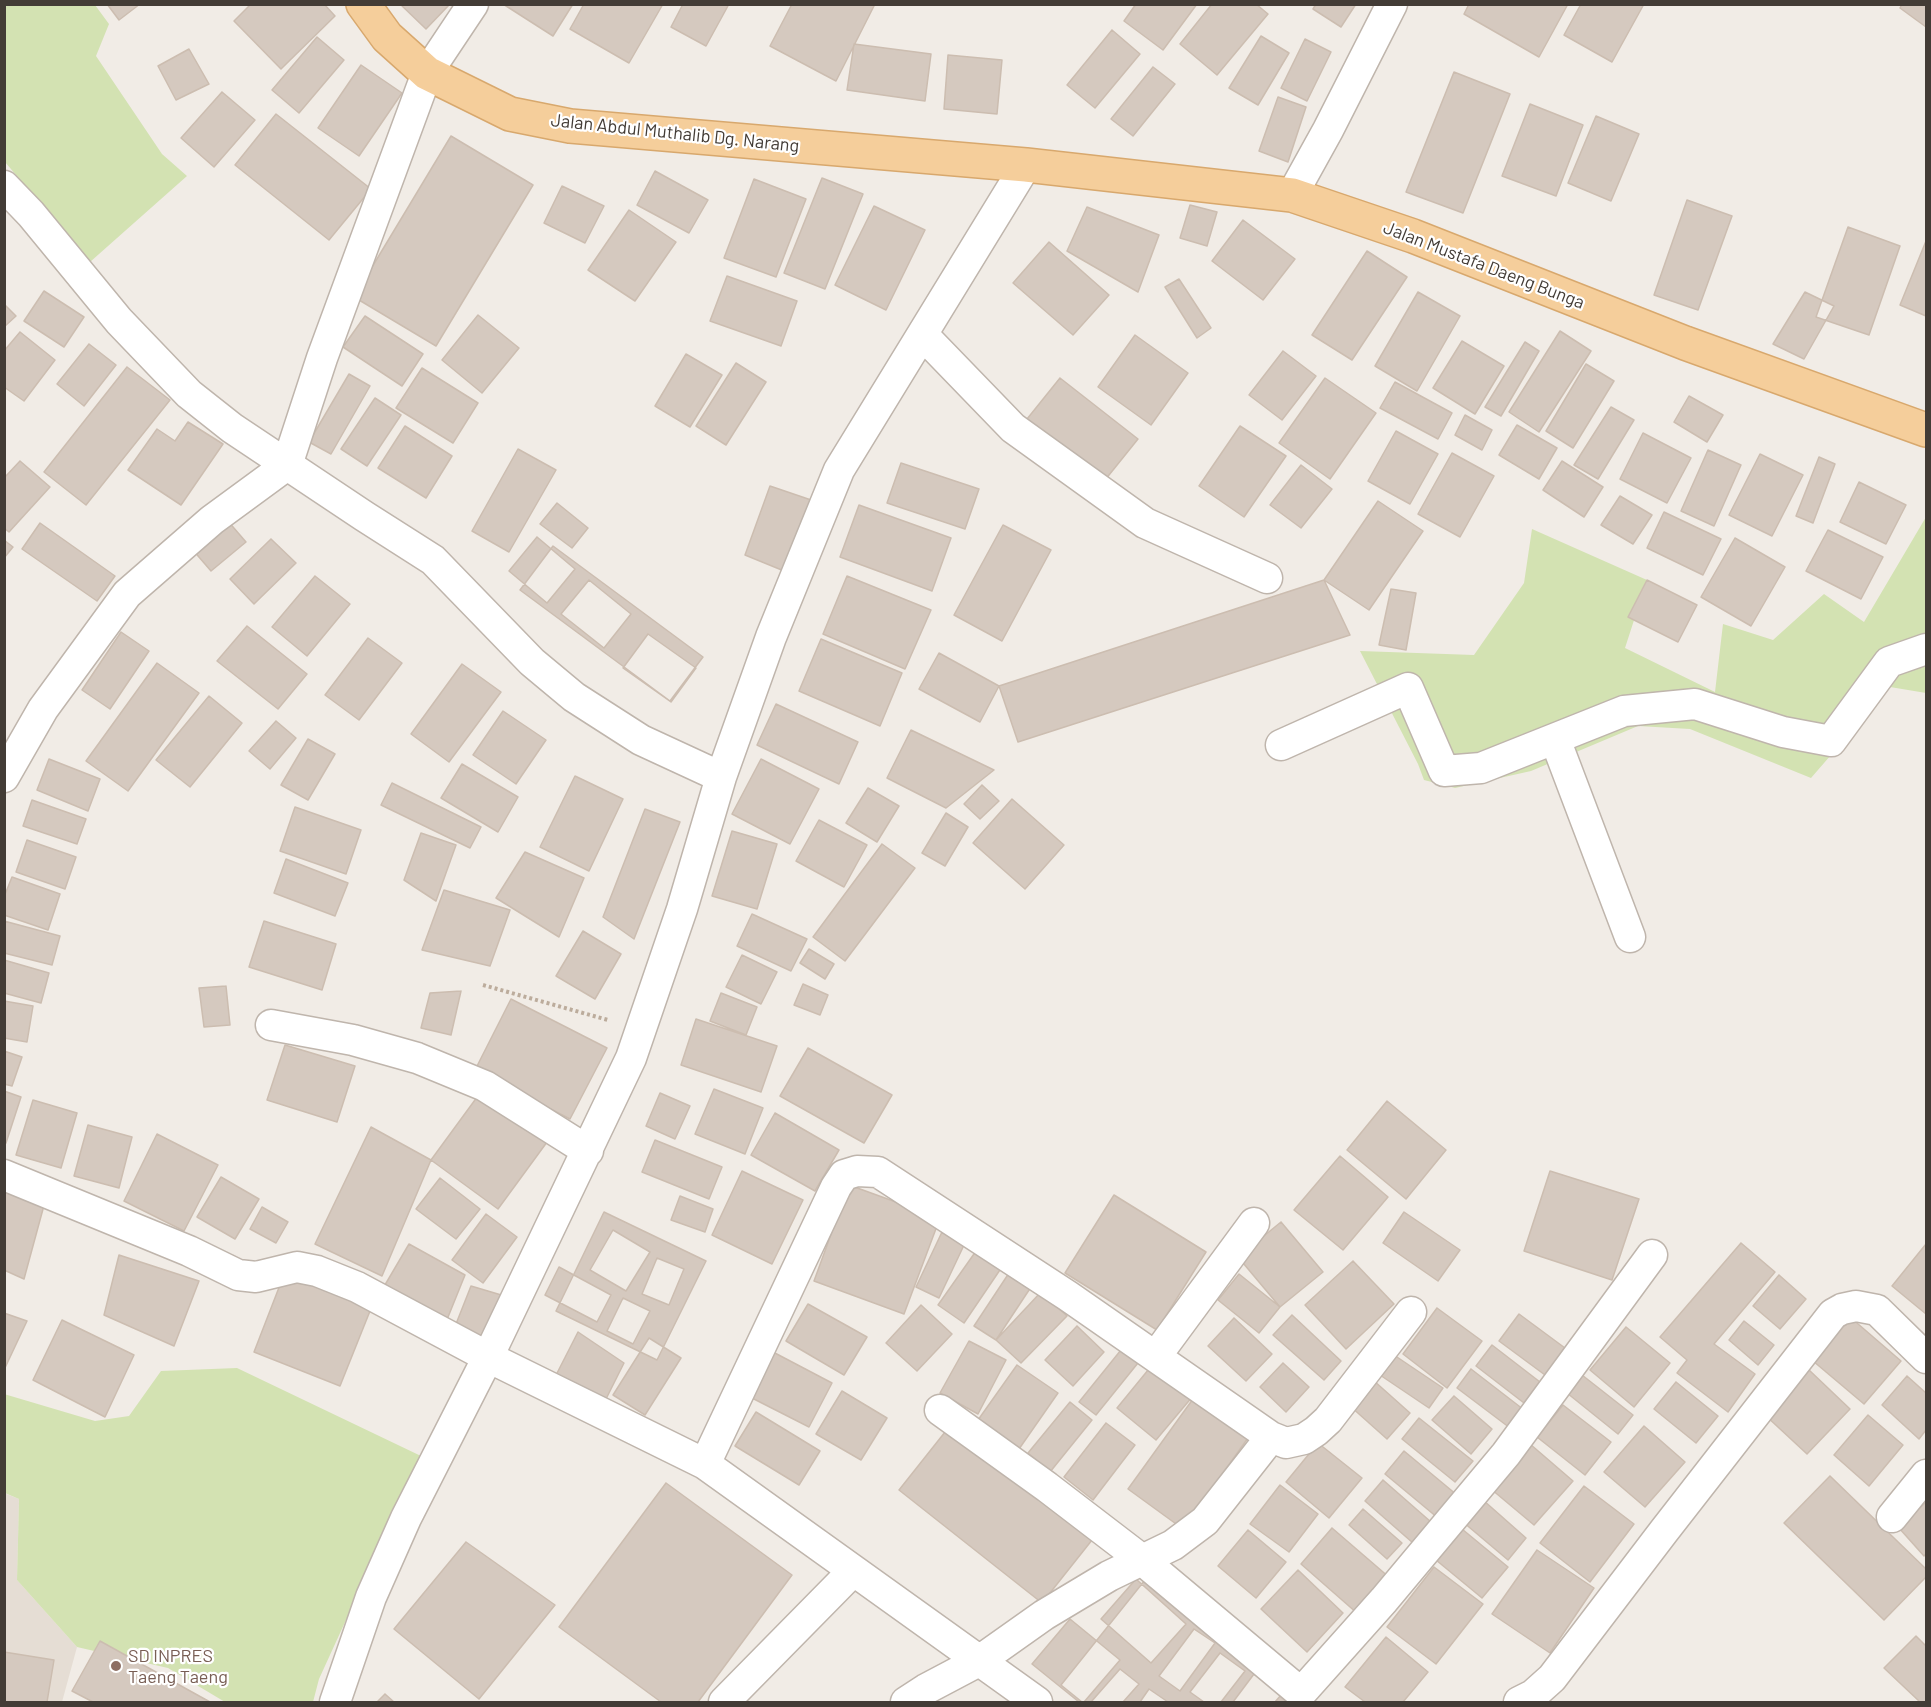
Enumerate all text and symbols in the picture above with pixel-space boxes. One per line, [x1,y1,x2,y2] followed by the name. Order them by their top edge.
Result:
[550,109,800,157] street label: Jalan Abdul Muthalib Dg. Narang
[1380,217,1588,313] street label: Jalan Mustafa Daeng Bunga
[128,1645,228,1688] place label: SD INPRES Taeng Taeng
[109,1659,123,1673] marker: SD INPRES Taeng Taeng

